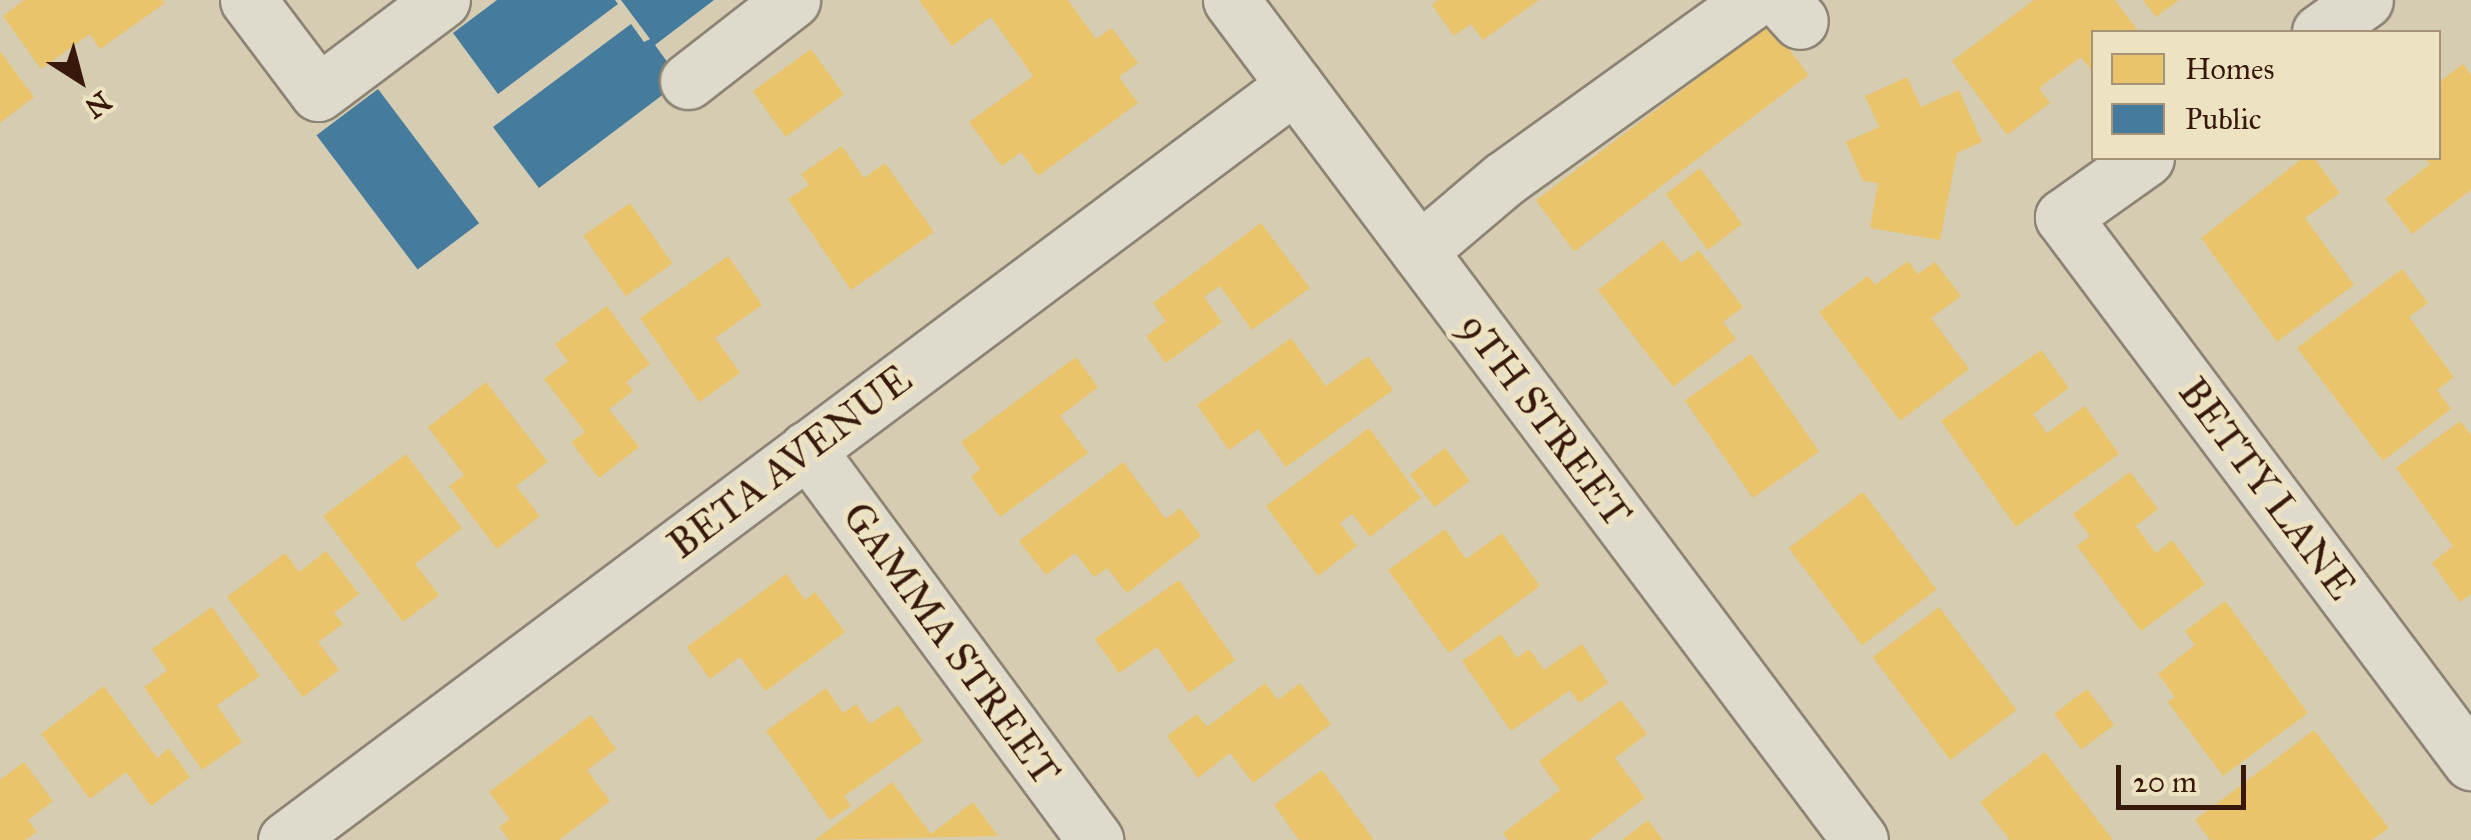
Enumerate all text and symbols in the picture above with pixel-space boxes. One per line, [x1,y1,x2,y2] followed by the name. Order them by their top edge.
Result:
[30,30,130,130] north arrow
[2091,30,2441,160] legend
[2185,51,2274,87] text: Homes
[78,84,118,126] text: N
[2185,101,2261,137] text: Public
[1449,304,1641,536] street label: 9TH STREET
[659,355,921,569] street label: BETA AVENUE
[2168,369,2366,609] street label: BETTY LANE
[832,493,1070,795] street label: GAMMA STREET
[2121,745,2251,807] scale bar
[2133,764,2197,800] text: 20 m

